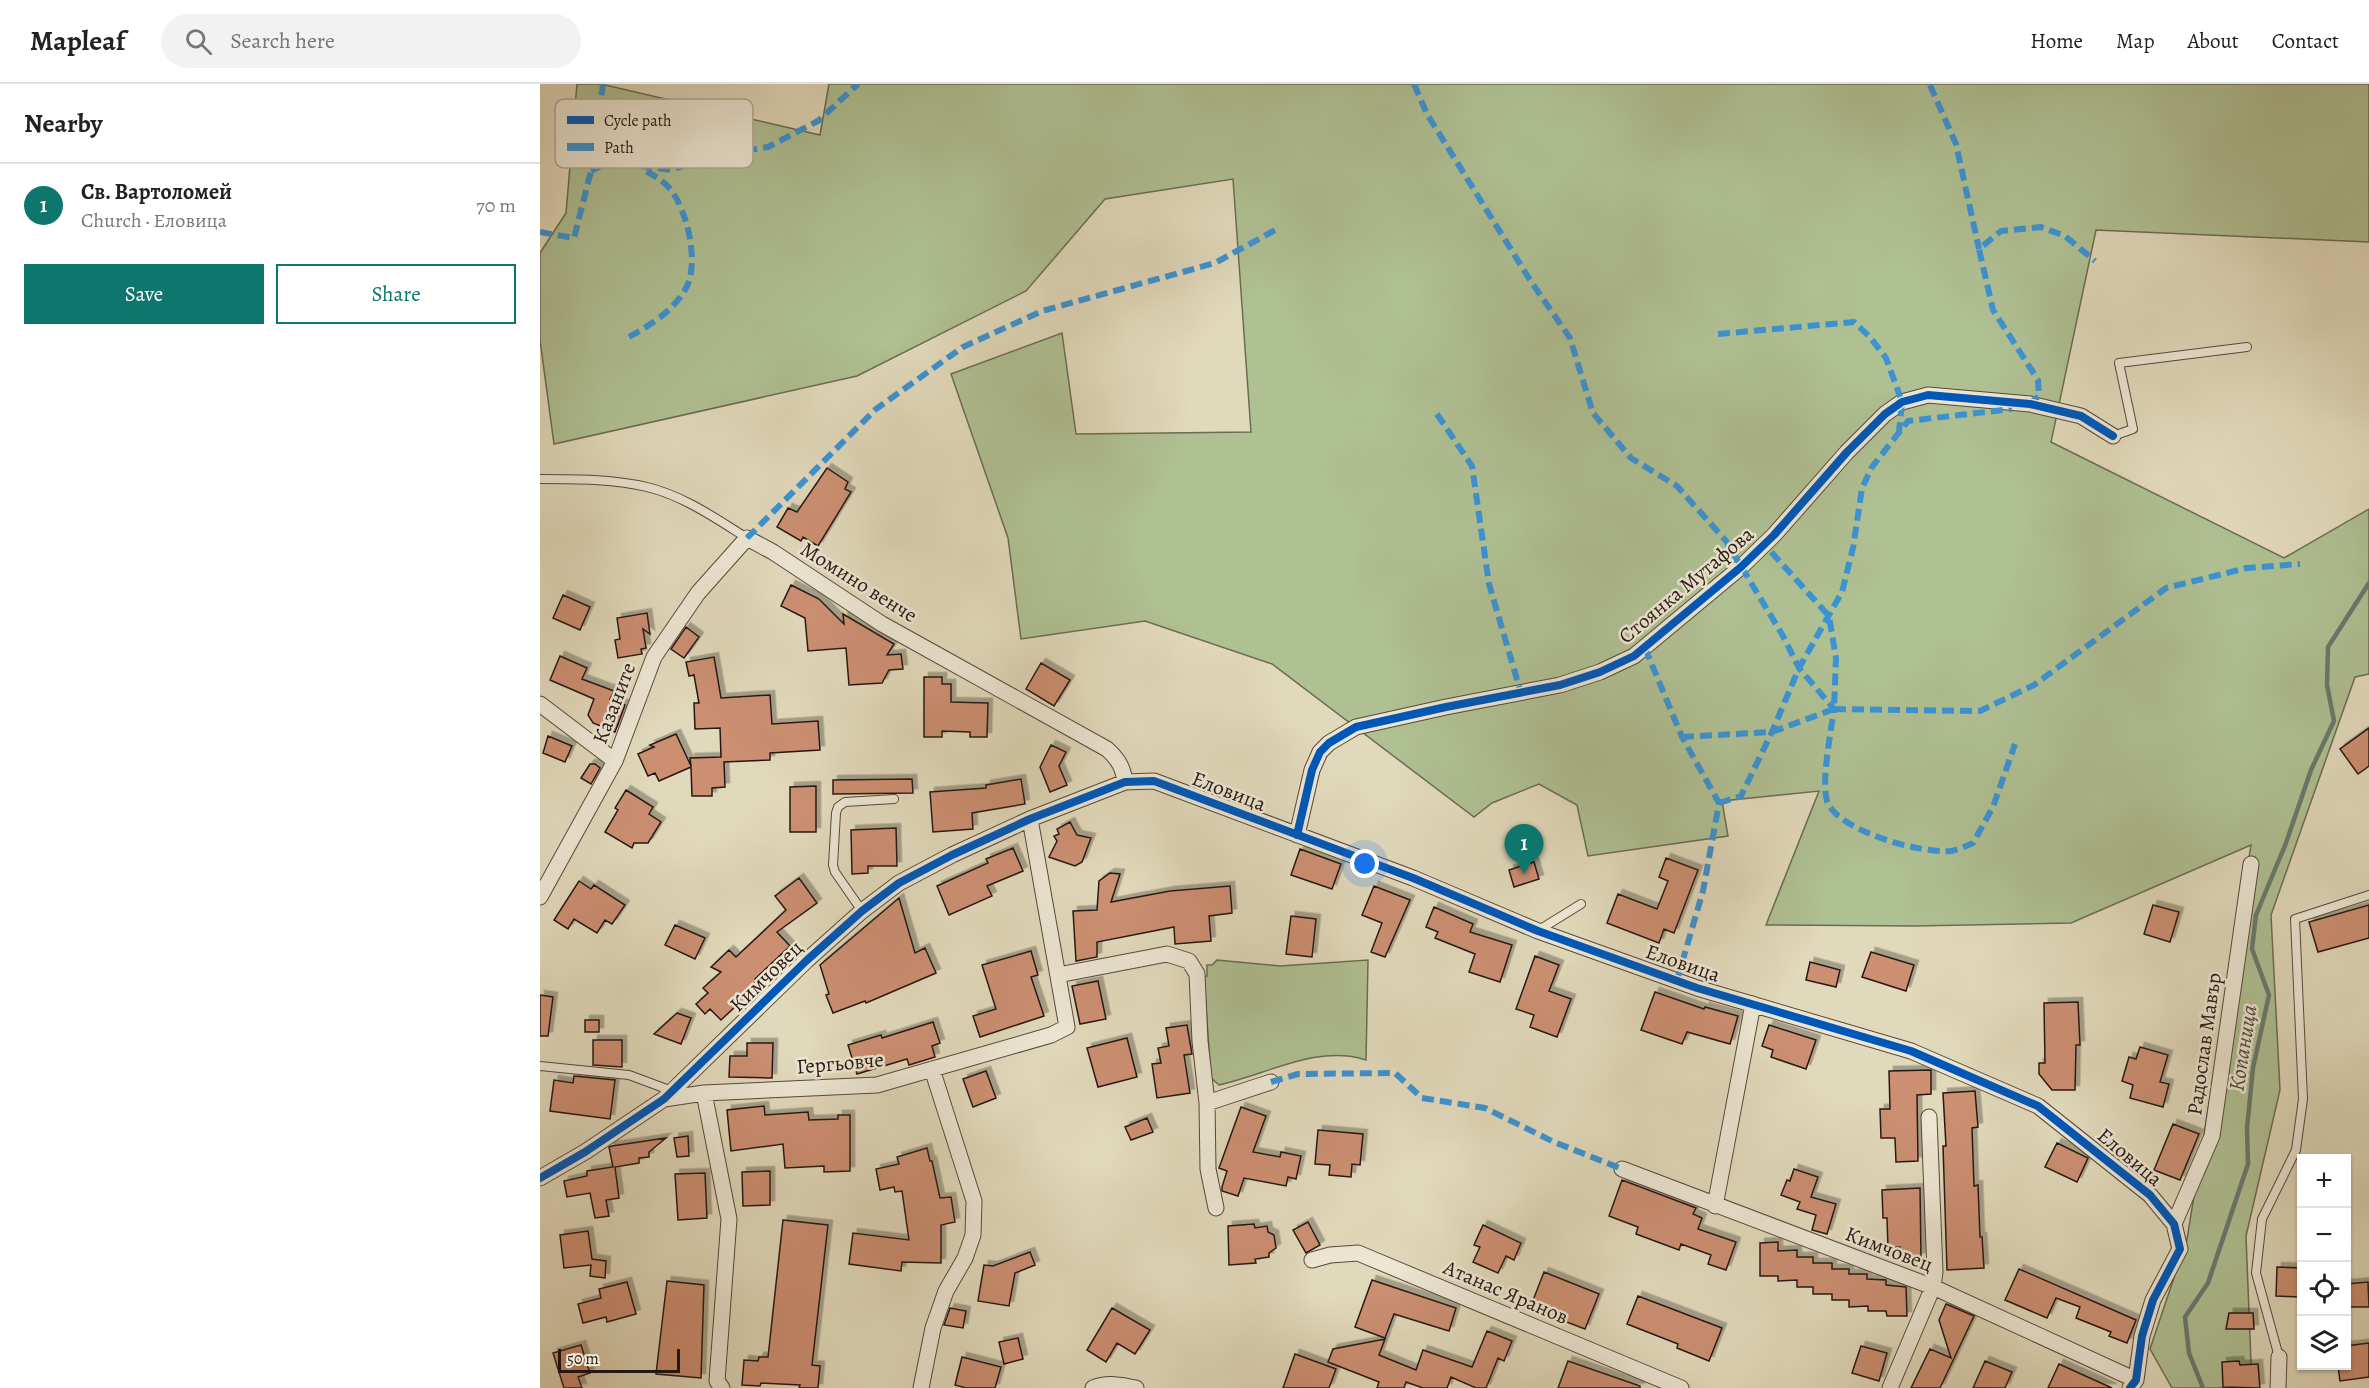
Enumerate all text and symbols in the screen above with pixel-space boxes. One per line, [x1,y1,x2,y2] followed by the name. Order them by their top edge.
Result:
[161,14,581,68] search box
[30,22,125,60] text: Mapleaf
[182,25,215,58] icon: search
[230,26,335,56] text: Search here
[2030,27,2083,55] text: Home
[2116,27,2154,55] text: Map
[2187,27,2239,55] text: About
[2272,27,2339,55] text: Contact
[555,99,753,168] legend
[24,106,103,141] text: Nearby
[604,110,672,132] text: Cycle path
[604,137,634,159] text: Path
[81,177,232,207] text: Св. Вартоломей
[40,192,47,219] text: 1
[476,192,516,219] text: 70 m
[81,207,227,234] text: Church · Еловица
[24,264,264,324] button: Save
[276,264,516,324] button: Share
[1613,520,1760,650] street label: Стоянка Мутафова
[795,535,923,629] street label: Момино венче
[586,658,642,748] street label: Казаните
[1188,764,1270,818] street label: Еловица
[1504,824,1544,874] pin: 1
[1350,849,1379,878] your location
[723,934,809,1018] street label: Кимчовец
[1642,937,1724,989] street label: Еловица
[2180,971,2228,1117] street label: Радослав Мавър
[2221,1003,2265,1093] water label: Копаница
[795,1045,885,1081] street label: Гергьовче
[2091,1121,2169,1193] street label: Еловица
[2297,1154,2351,1370] map controls
[2297,1154,2351,1208] button: +
[2297,1208,2351,1262] button: −
[1841,1220,1937,1278] street label: Кимчовец
[1438,1253,1573,1331] street label: Атанас Яранов
[2297,1262,2351,1316] button: locate
[2297,1316,2351,1370] button: layers
[558,1346,680,1374] scale bar
[567,1348,599,1370] text: 50 m

